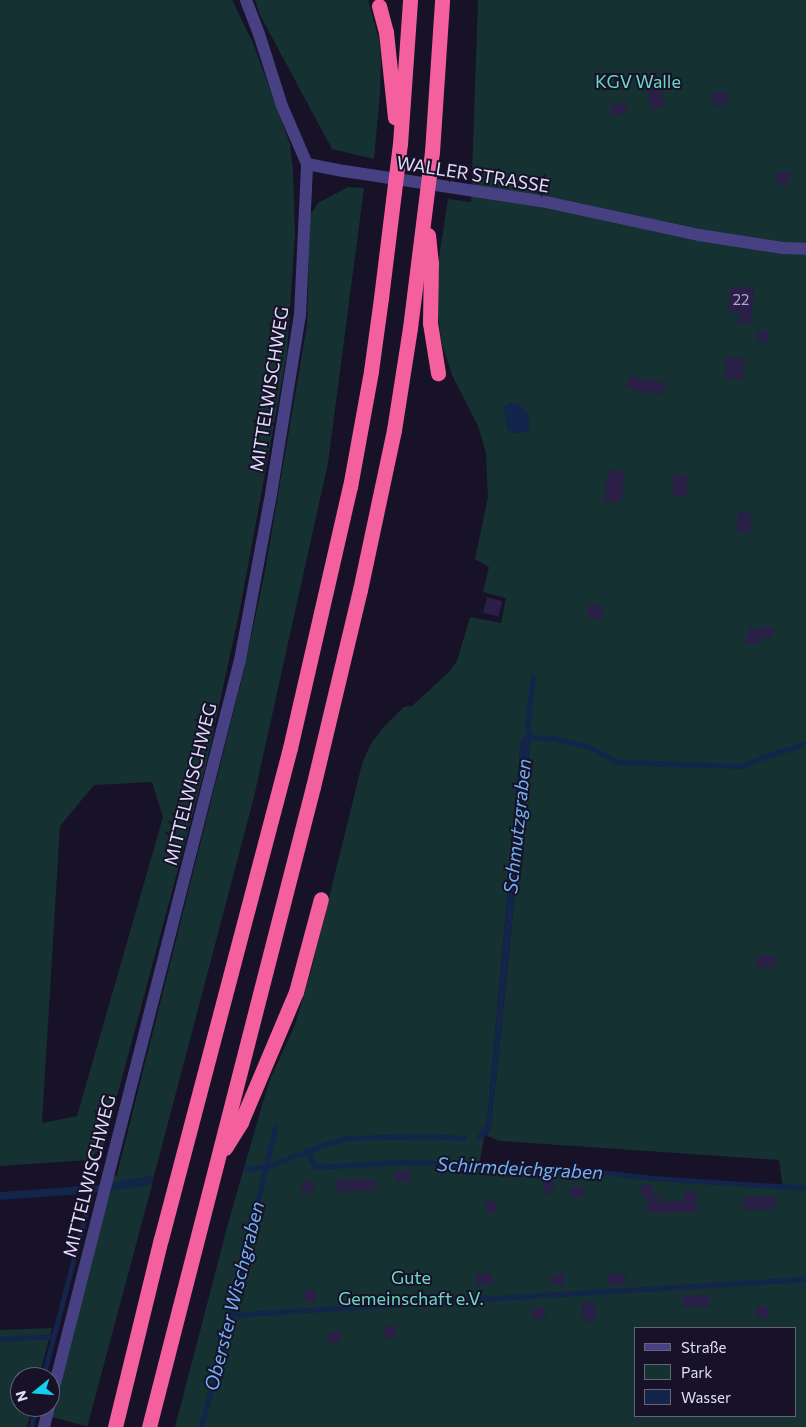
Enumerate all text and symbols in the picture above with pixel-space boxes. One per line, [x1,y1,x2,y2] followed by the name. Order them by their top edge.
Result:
[595,70,681,92] park label: KGV Walle
[395,151,551,197] street label: WALLER STRASSE
[733,291,749,309] house number: 22
[245,305,293,473] street label: MITTELWISCHWEG
[159,700,221,868] street label: MITTELWISCHWEG
[499,757,535,895] water label: Schmutzgraben
[58,1092,120,1260] street label: MITTELWISCHWEG
[436,1152,604,1184] water label: Schirmdeichgraben
[199,1199,269,1393] water label: Oberster Wischgraben
[338,1267,484,1310] park label: Gute Gemeinschaft e.V.
[634,1327,796,1417] legend
[681,1338,727,1356] text: Straße
[681,1363,712,1381] text: Park
[10,1367,60,1417] north arrow
[681,1388,731,1406] text: Wasser
[11,1389,31,1404] text: N

